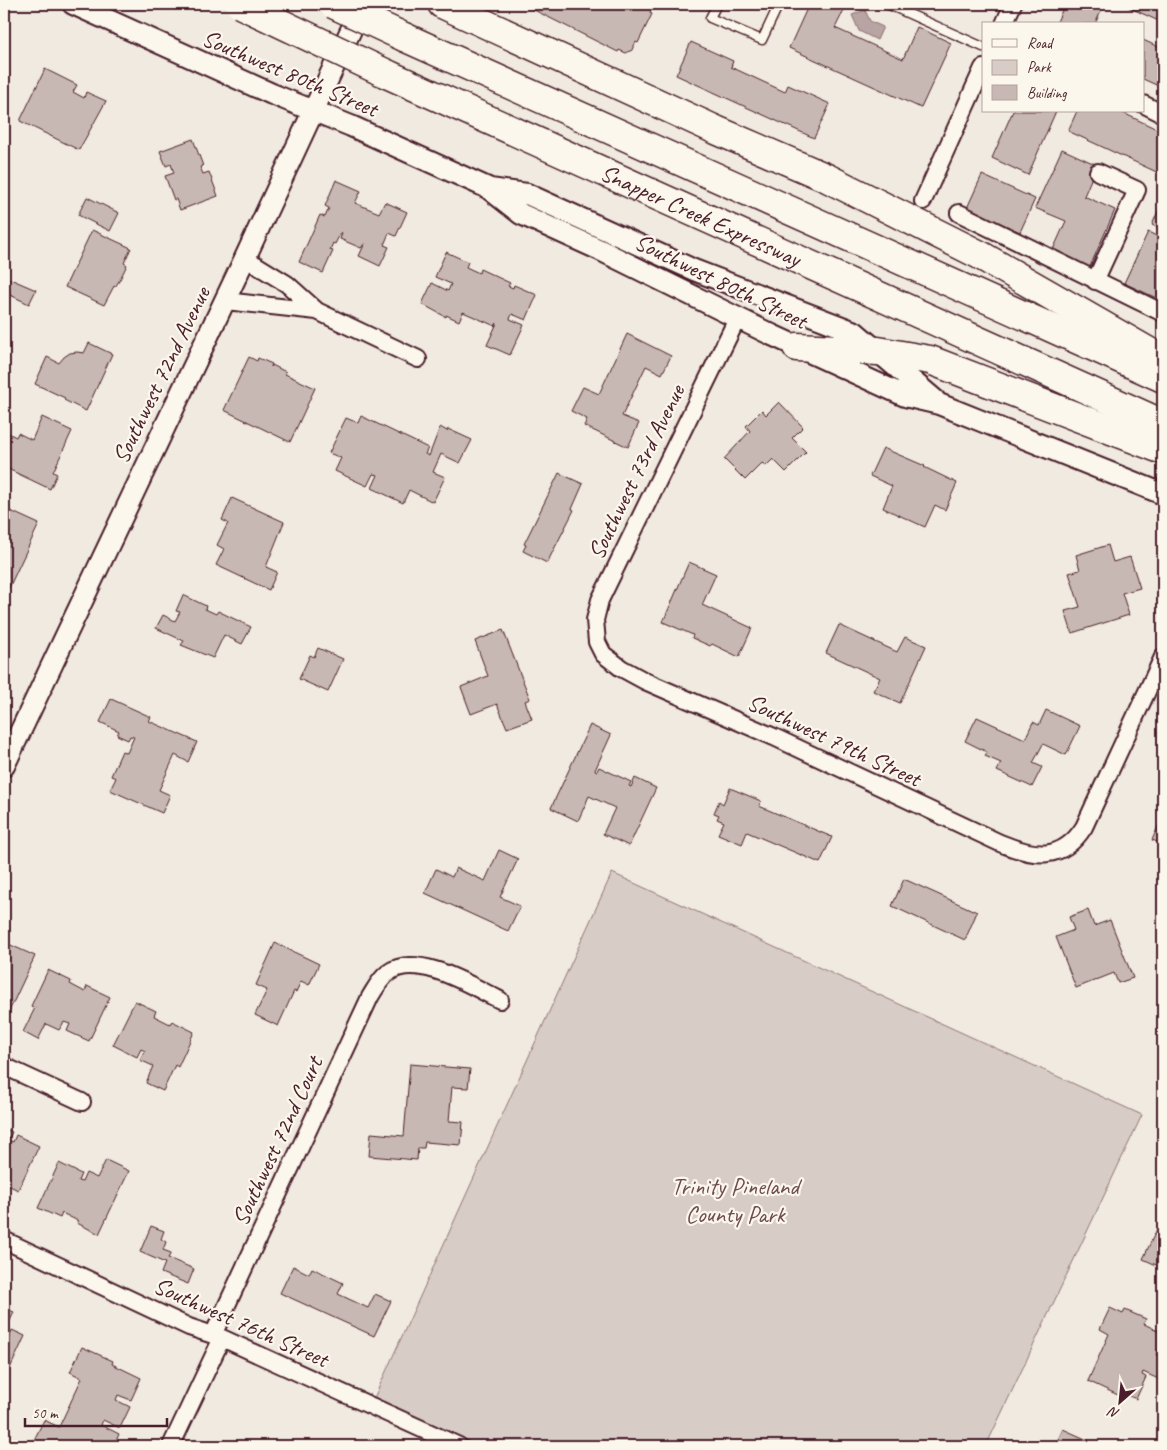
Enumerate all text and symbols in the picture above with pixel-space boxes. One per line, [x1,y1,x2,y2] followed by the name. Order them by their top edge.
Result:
[982,22,1144,112] legend
[198,23,384,124] street label: Southwest 80th Street
[1027,34,1054,53] text: Road
[1027,58,1052,77] text: Park
[1027,84,1067,103] text: Building
[596,157,807,274] street label: Snapper Creek Expressway
[630,226,814,337] street label: Southwest 80th Street
[105,280,218,468] street label: Southwest 72nd Avenue
[581,378,692,564] street label: Southwest 73rd Avenue
[743,687,927,794] street label: Southwest 79th Street
[225,1050,330,1230] street label: Southwest 72nd Court
[671,1171,802,1229] park label: Trinity Pineland County Park
[149,1270,335,1375] street label: Southwest 76th Street
[1094,1378,1144,1428] north arrow
[25,1395,168,1427] scale bar
[1105,1403,1122,1423] text: N
[32,1404,59,1423] text: 50 m

